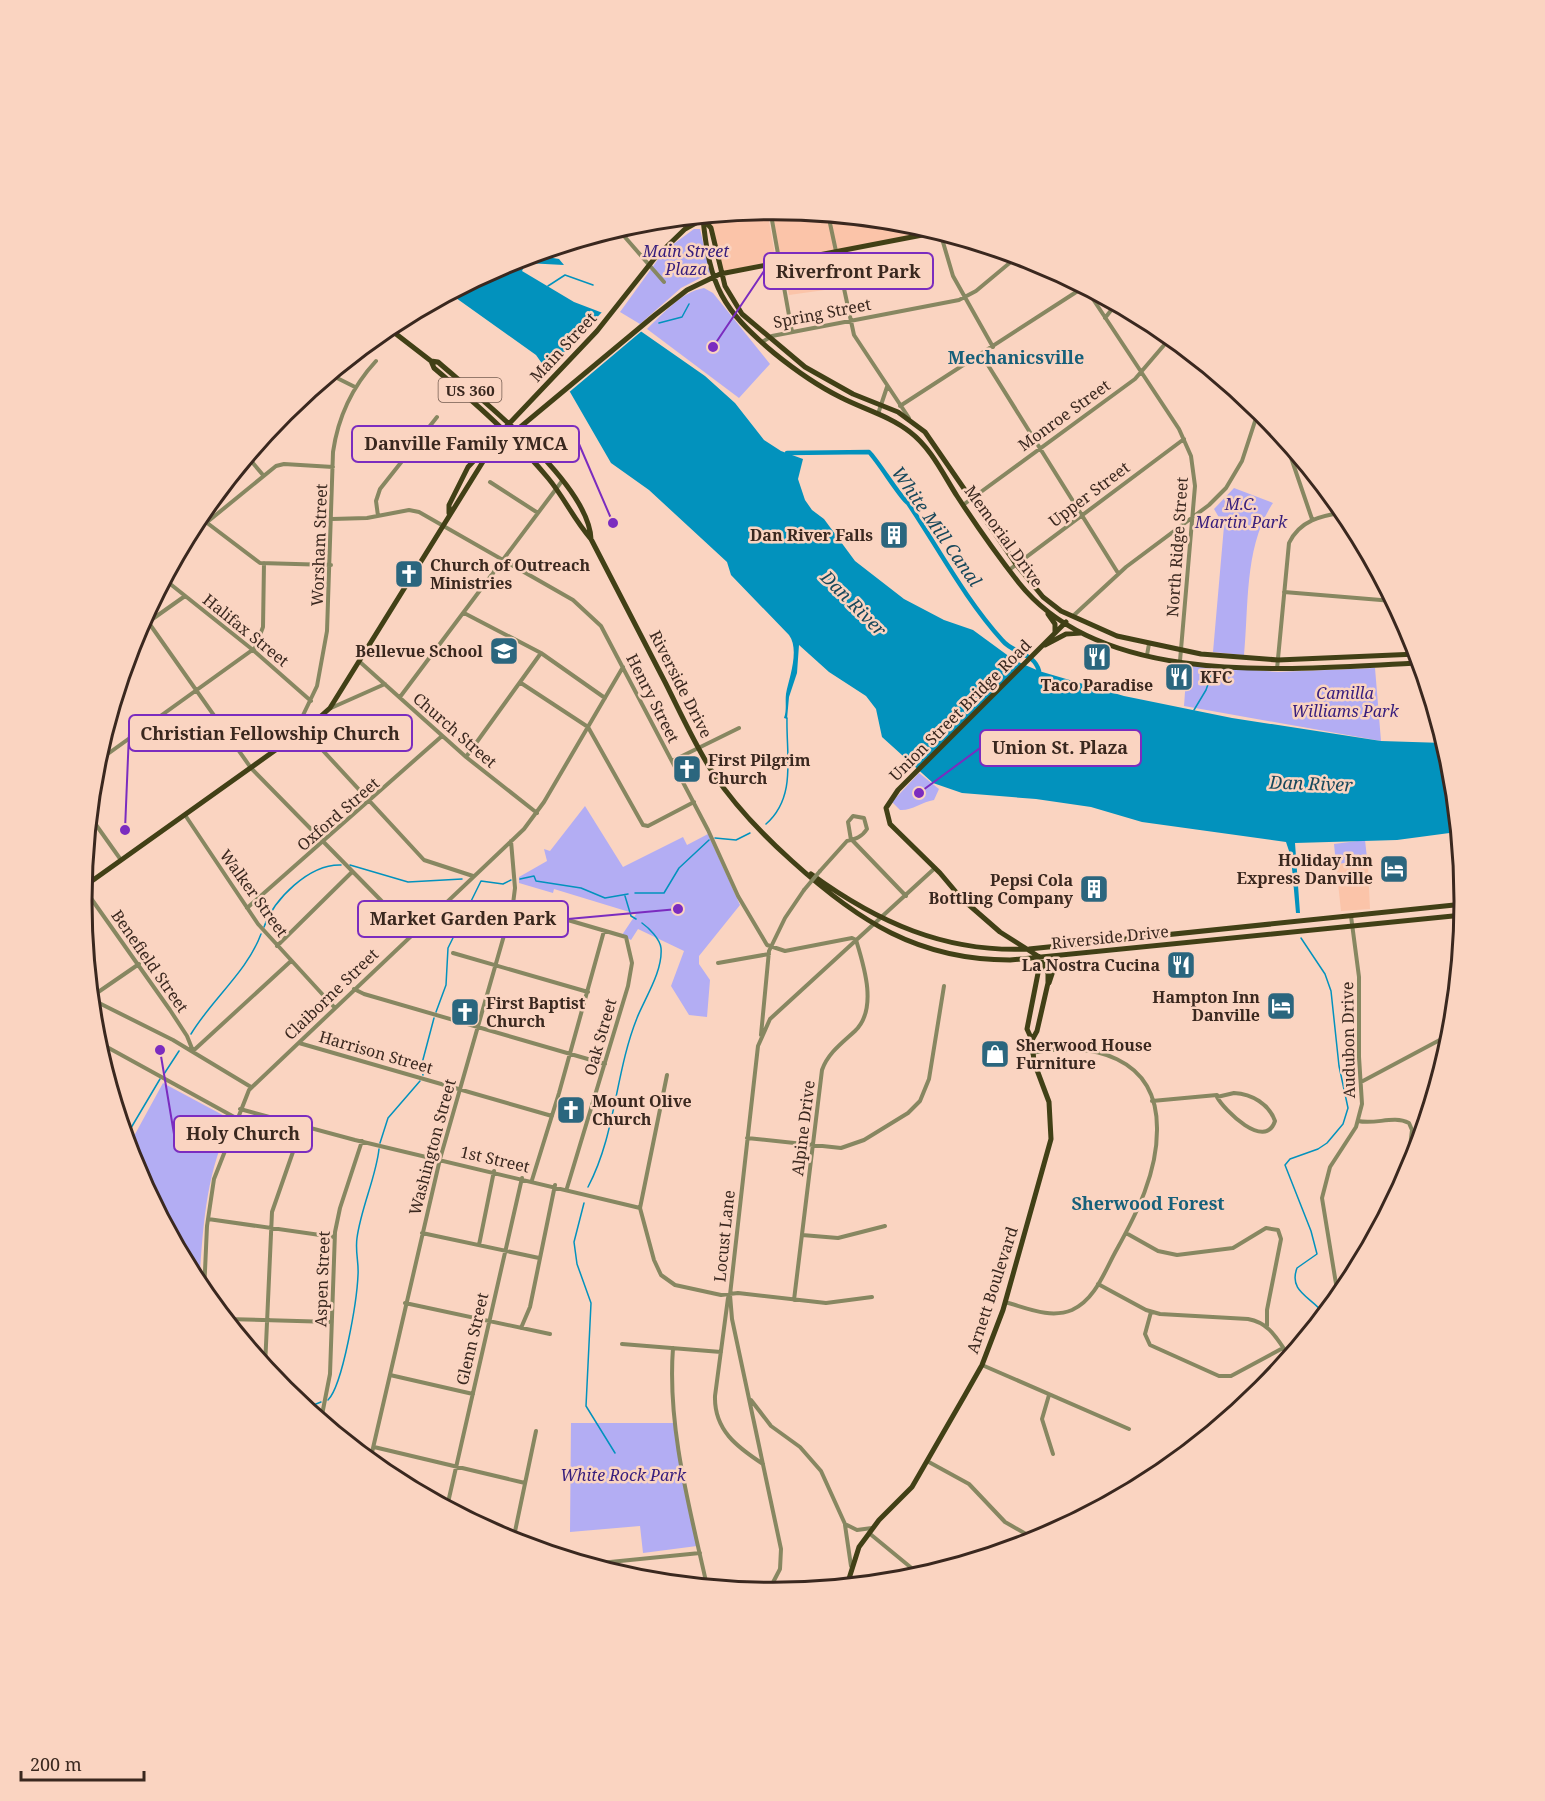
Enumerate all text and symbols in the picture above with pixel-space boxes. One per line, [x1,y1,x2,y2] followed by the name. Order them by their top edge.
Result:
[642,240,729,280] park label: Main Street Plaza
[764,253,933,289] callout: Riverfront Park
[776,259,921,283] text: Riverfront Park
[771,293,873,333] street label: Spring Street
[525,307,601,387] street label: Main Street
[948,345,1084,369] district label: Mechanicsville
[1014,374,1115,456] street label: Monroe Street
[438,378,502,402] road number: US 360
[352,426,579,462] callout: Danville Family YMCA
[364,431,568,455] text: Danville Family YMCA
[1044,456,1134,532] street label: Upper Street
[887,461,988,591] water label: White Mill Canal
[1161,476,1193,618] street label: North Ridge Street
[960,481,1048,591] street label: Memorial Drive
[306,483,332,607] street label: Worsham Street
[1194,493,1288,533] park label: M.C. Martin Park
[878,519,910,551] building icon: Dan River Falls
[750,524,873,546] place label: Dan River Falls
[430,554,590,594] place label: Church of Outreach Ministries
[393,558,425,590] church icon: Church of Outreach Ministries
[815,564,892,641] water label: Dan River
[198,588,294,672] street label: Halifax Street
[644,626,718,742] street label: Riverside Drive
[884,634,1036,786] street label: Union Street Bridge Road
[488,635,520,667] school or university icon: Bellevue School
[355,640,483,662] place label: Bellevue School
[1081,641,1113,673] restaurant icon: Taco Paradise
[621,650,685,746] street label: Henry Street
[1163,661,1195,693] restaurant icon: KFC
[1200,666,1233,688] place label: KFC
[1041,674,1153,696] place label: Taco Paradise
[1291,682,1399,722] park label: Camilla Williams Park
[408,687,502,773] street label: Church Street
[129,715,412,751] callout: Christian Fellowship Church
[140,721,400,745] text: Christian Fellowship Church
[980,730,1141,766] callout: Union St. Plaza
[992,735,1128,759] text: Union St. Plaza
[708,749,811,789] place label: First Pilgrim Church
[671,753,703,785] church icon: First Pilgrim Church
[1268,770,1354,796] water label: Dan River
[292,772,384,856] street label: Oxford Street
[215,845,294,942] street label: Walker Street
[1237,849,1373,889] place label: Holiday Inn Express Danville
[1378,853,1410,885] hotel icon: Holiday Inn Express Danville
[929,869,1074,909] place label: Pepsi Cola Bottling Company
[1078,873,1110,905] building icon: Pepsi Cola Bottling Company
[358,901,568,937] callout: Market Garden Park
[106,905,194,1017] street label: Benefield Street
[370,906,557,930] text: Market Garden Park
[1050,920,1170,954] street label: Riverside Drive
[279,943,383,1045] street label: Claiborne Street
[1165,949,1197,981] restaurant icon: La Nostra Cucina
[1022,954,1160,976] place label: La Nostra Cucina
[1336,981,1360,1099] street label: Audubon Drive
[1152,986,1260,1026] place label: Hampton Inn Danville
[1265,990,1297,1022] hotel icon: Hampton Inn Danville
[486,992,586,1032] place label: First Baptist Church
[449,996,481,1028] church icon: First Baptist Church
[579,996,622,1078] street label: Oak Street
[317,1025,436,1079] street label: Harrison Street
[1016,1034,1152,1074] place label: Sherwood House Furniture
[979,1038,1011,1070] shop icon: Sherwood House Furniture
[403,1076,461,1217] street label: Washington Street
[786,1079,820,1177] street label: Alpine Drive
[592,1090,692,1130] place label: Mount Olive Church
[555,1094,587,1126] church icon: Mount Olive Church
[174,1116,312,1152] callout: Holy Church
[186,1121,300,1145] text: Holy Church
[458,1140,532,1178] street label: 1st Street
[708,1189,740,1283] street label: Locust Lane
[1071,1191,1225,1215] district label: Sherwood Forest
[961,1224,1023,1356] street label: Arnett Boulevard
[309,1230,335,1327] street label: Aspen Street
[451,1290,493,1387] street label: Glenn Street
[560,1464,687,1486] park label: White Rock Park
[21,1744,144,1782] scale bar
[30,1752,82,1776] text: 200 m

